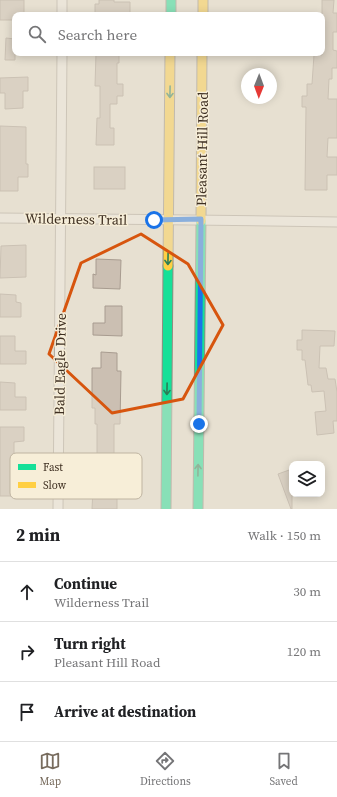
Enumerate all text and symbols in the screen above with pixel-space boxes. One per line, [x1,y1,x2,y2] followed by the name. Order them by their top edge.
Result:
[12,12,325,56] search box
[26,23,48,45] icon: search
[58,24,137,45] text: Search here
[241,68,277,104] north arrow
[166,85,174,98] one-way arrow
[191,92,213,206] street label: Pleasant Hill Road
[25,208,127,230] street label: Wilderness Trail
[145,211,163,229] route start
[164,252,172,265] one-way arrow
[49,313,71,415] street label: Bald Eagle Drive
[163,382,171,395] one-way arrow
[190,415,208,433] route end
[10,453,142,499] legend
[43,460,63,475] text: Fast
[289,461,325,497] map controls
[289,461,325,497] button: layers
[195,464,202,477] one-way arrow
[43,478,67,493] text: Slow
[16,523,60,547] text: 2 min
[248,527,321,544] text: Walk · 150 m
[54,573,117,594] text: Continue
[16,581,38,603] icon: ahead
[293,583,321,600] text: 30 m
[54,594,149,611] text: Wilderness Trail
[54,633,126,654] text: Turn right
[16,641,38,663] icon: right
[287,643,321,660] text: 120 m
[54,654,160,671] text: Pleasant Hill Road
[16,701,38,723] icon: arrive
[54,701,196,722] text: Arrive at destination
[39,750,61,789] tab: Map
[140,750,191,789] tab: Directions
[269,750,298,789] tab: Saved

